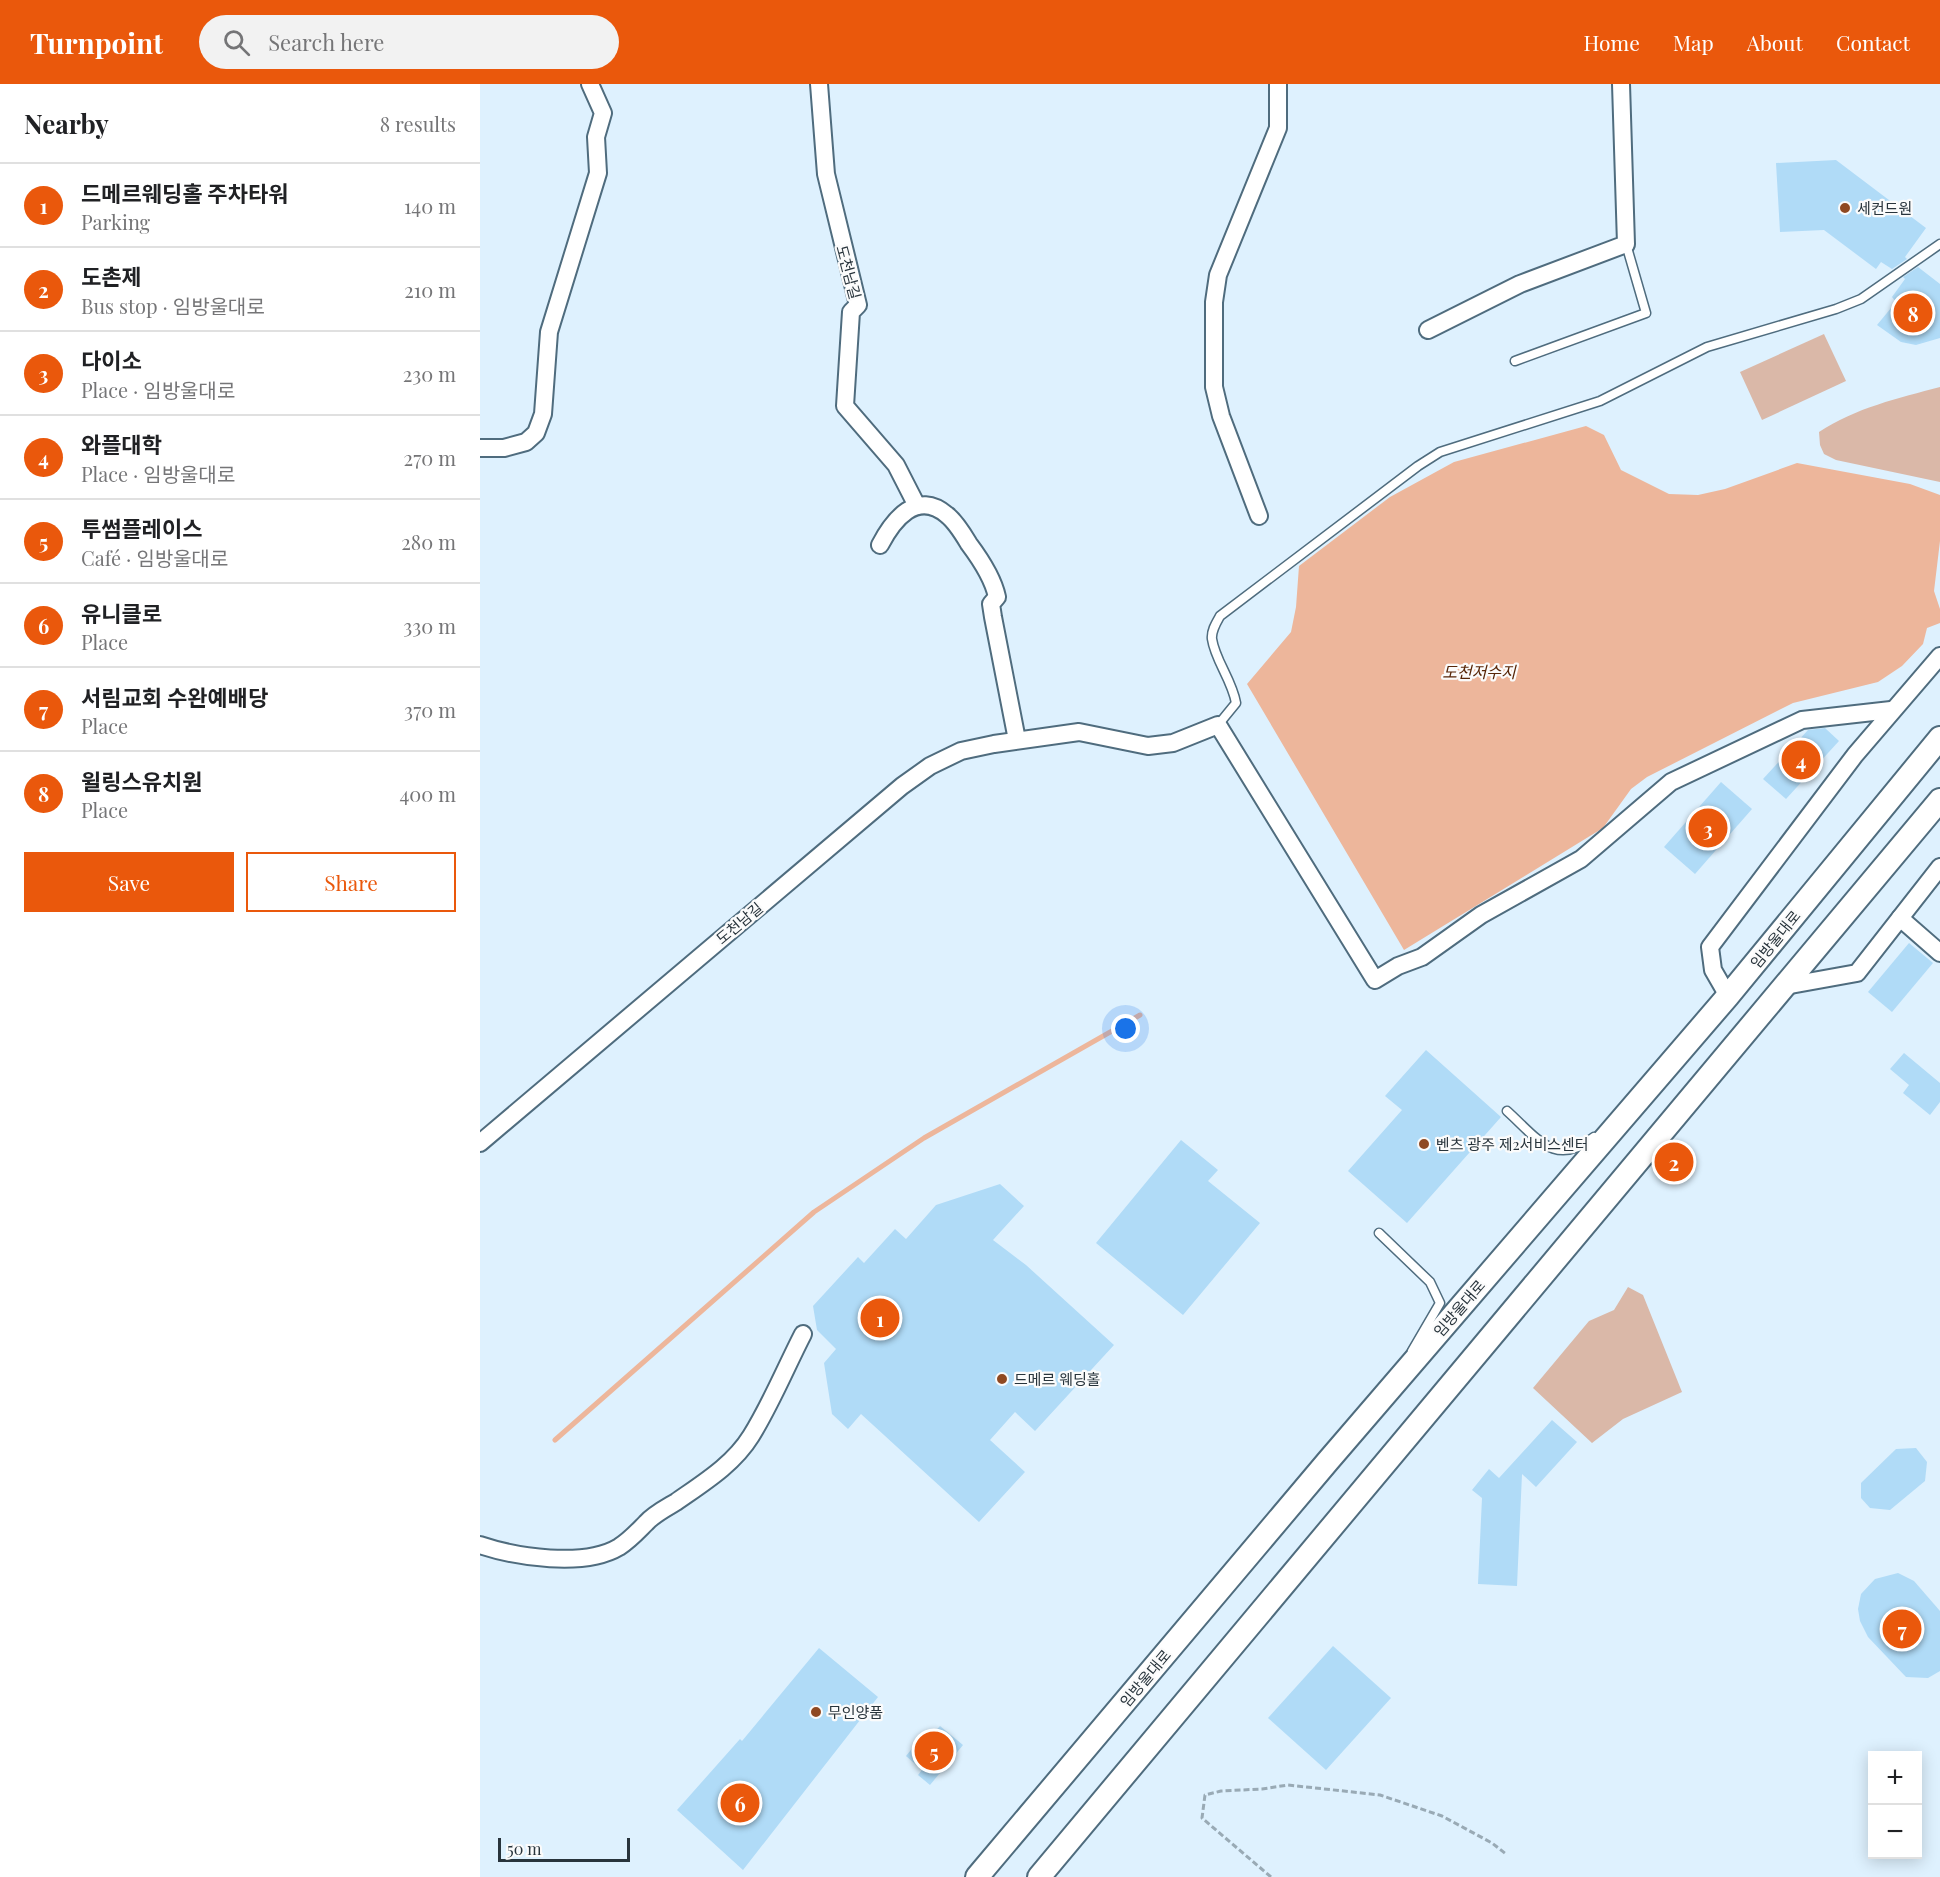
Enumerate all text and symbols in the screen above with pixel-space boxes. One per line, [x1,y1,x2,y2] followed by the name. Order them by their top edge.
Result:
[199,15,619,69] search box
[30,24,163,61] text: Turnpoint
[220,26,253,59] icon: search
[268,27,384,57] text: Search here
[1584,28,1640,56] text: Home
[1673,28,1714,56] text: Map
[1747,28,1803,56] text: About
[1836,28,1910,56] text: Contact
[24,106,109,141] text: Nearby
[380,110,456,137] text: 8 results
[81,178,289,208] text: 드메르웨딩홀 주차타워
[40,192,47,219] text: 1
[404,192,456,219] text: 140 m
[1857,198,1912,218] place label: 세컨드원
[1838,201,1852,215] marker: 세컨드원
[81,208,150,235] text: Parking
[832,243,866,301] street label: 도천남길
[81,261,142,291] text: 도촌제
[38,276,49,303] text: 2
[404,276,456,303] text: 210 m
[1894,290,1932,336] pin: 8
[81,292,265,319] text: Bus stop · 임방울대로
[81,345,142,375] text: 다이소
[39,360,48,387] text: 3
[403,360,456,387] text: 230 m
[81,376,235,403] text: Place · 임방울대로
[81,429,162,459] text: 와플대학
[38,444,49,471] text: 4
[404,444,456,471] text: 270 m
[81,460,235,487] text: Place · 임방울대로
[81,513,202,543] text: 투썸플레이스
[39,528,48,555] text: 5
[401,528,456,555] text: 280 m
[81,544,228,571] text: Café · 임방울대로
[81,598,162,628] text: 유니클로
[38,612,49,639] text: 6
[403,612,456,639] text: 330 m
[81,628,128,655] text: Place
[1442,661,1517,682] water label: 도천저수지
[81,682,268,712] text: 서림교회 수완예배당
[39,696,48,723] text: 7
[404,696,456,723] text: 370 m
[81,712,128,739] text: Place
[1782,738,1820,782] pin: 4
[81,766,202,796] text: 윌링스유치원
[38,780,49,807] text: 8
[399,780,456,807] text: 400 m
[81,796,128,823] text: Place
[1688,806,1728,850] pin: 3
[24,852,234,912] button: Save
[246,852,456,912] button: Share
[711,898,767,948] street label: 도천남길
[1746,906,1804,972] street label: 임방울대로
[1111,1014,1140,1043] your location
[1436,1134,1589,1154] place label: 벤츠 광주 제2서비스센터
[1417,1137,1431,1151] marker: 벤츠 광주 제2서비스센터
[1654,1140,1694,1184] pin: 2
[1429,1275,1489,1341] street label: 임방울대로
[860,1296,900,1340] pin: 1
[1014,1369,1101,1389] place label: 드메르 웨딩홀
[995,1372,1009,1386] marker: 드메르 웨딩홀
[1882,1606,1922,1652] pin: 7
[1115,1645,1175,1711] street label: 임방울대로
[828,1702,883,1722] place label: 무인양품
[809,1705,823,1719] marker: 무인양품
[914,1728,954,1774] pin: 5
[1868,1751,1922,1859] map controls
[1868,1751,1922,1805] button: +
[720,1780,760,1826] pin: 6
[1868,1805,1922,1859] button: −
[498,1835,630,1862] scale bar
[507,1838,541,1859] text: 50 m

